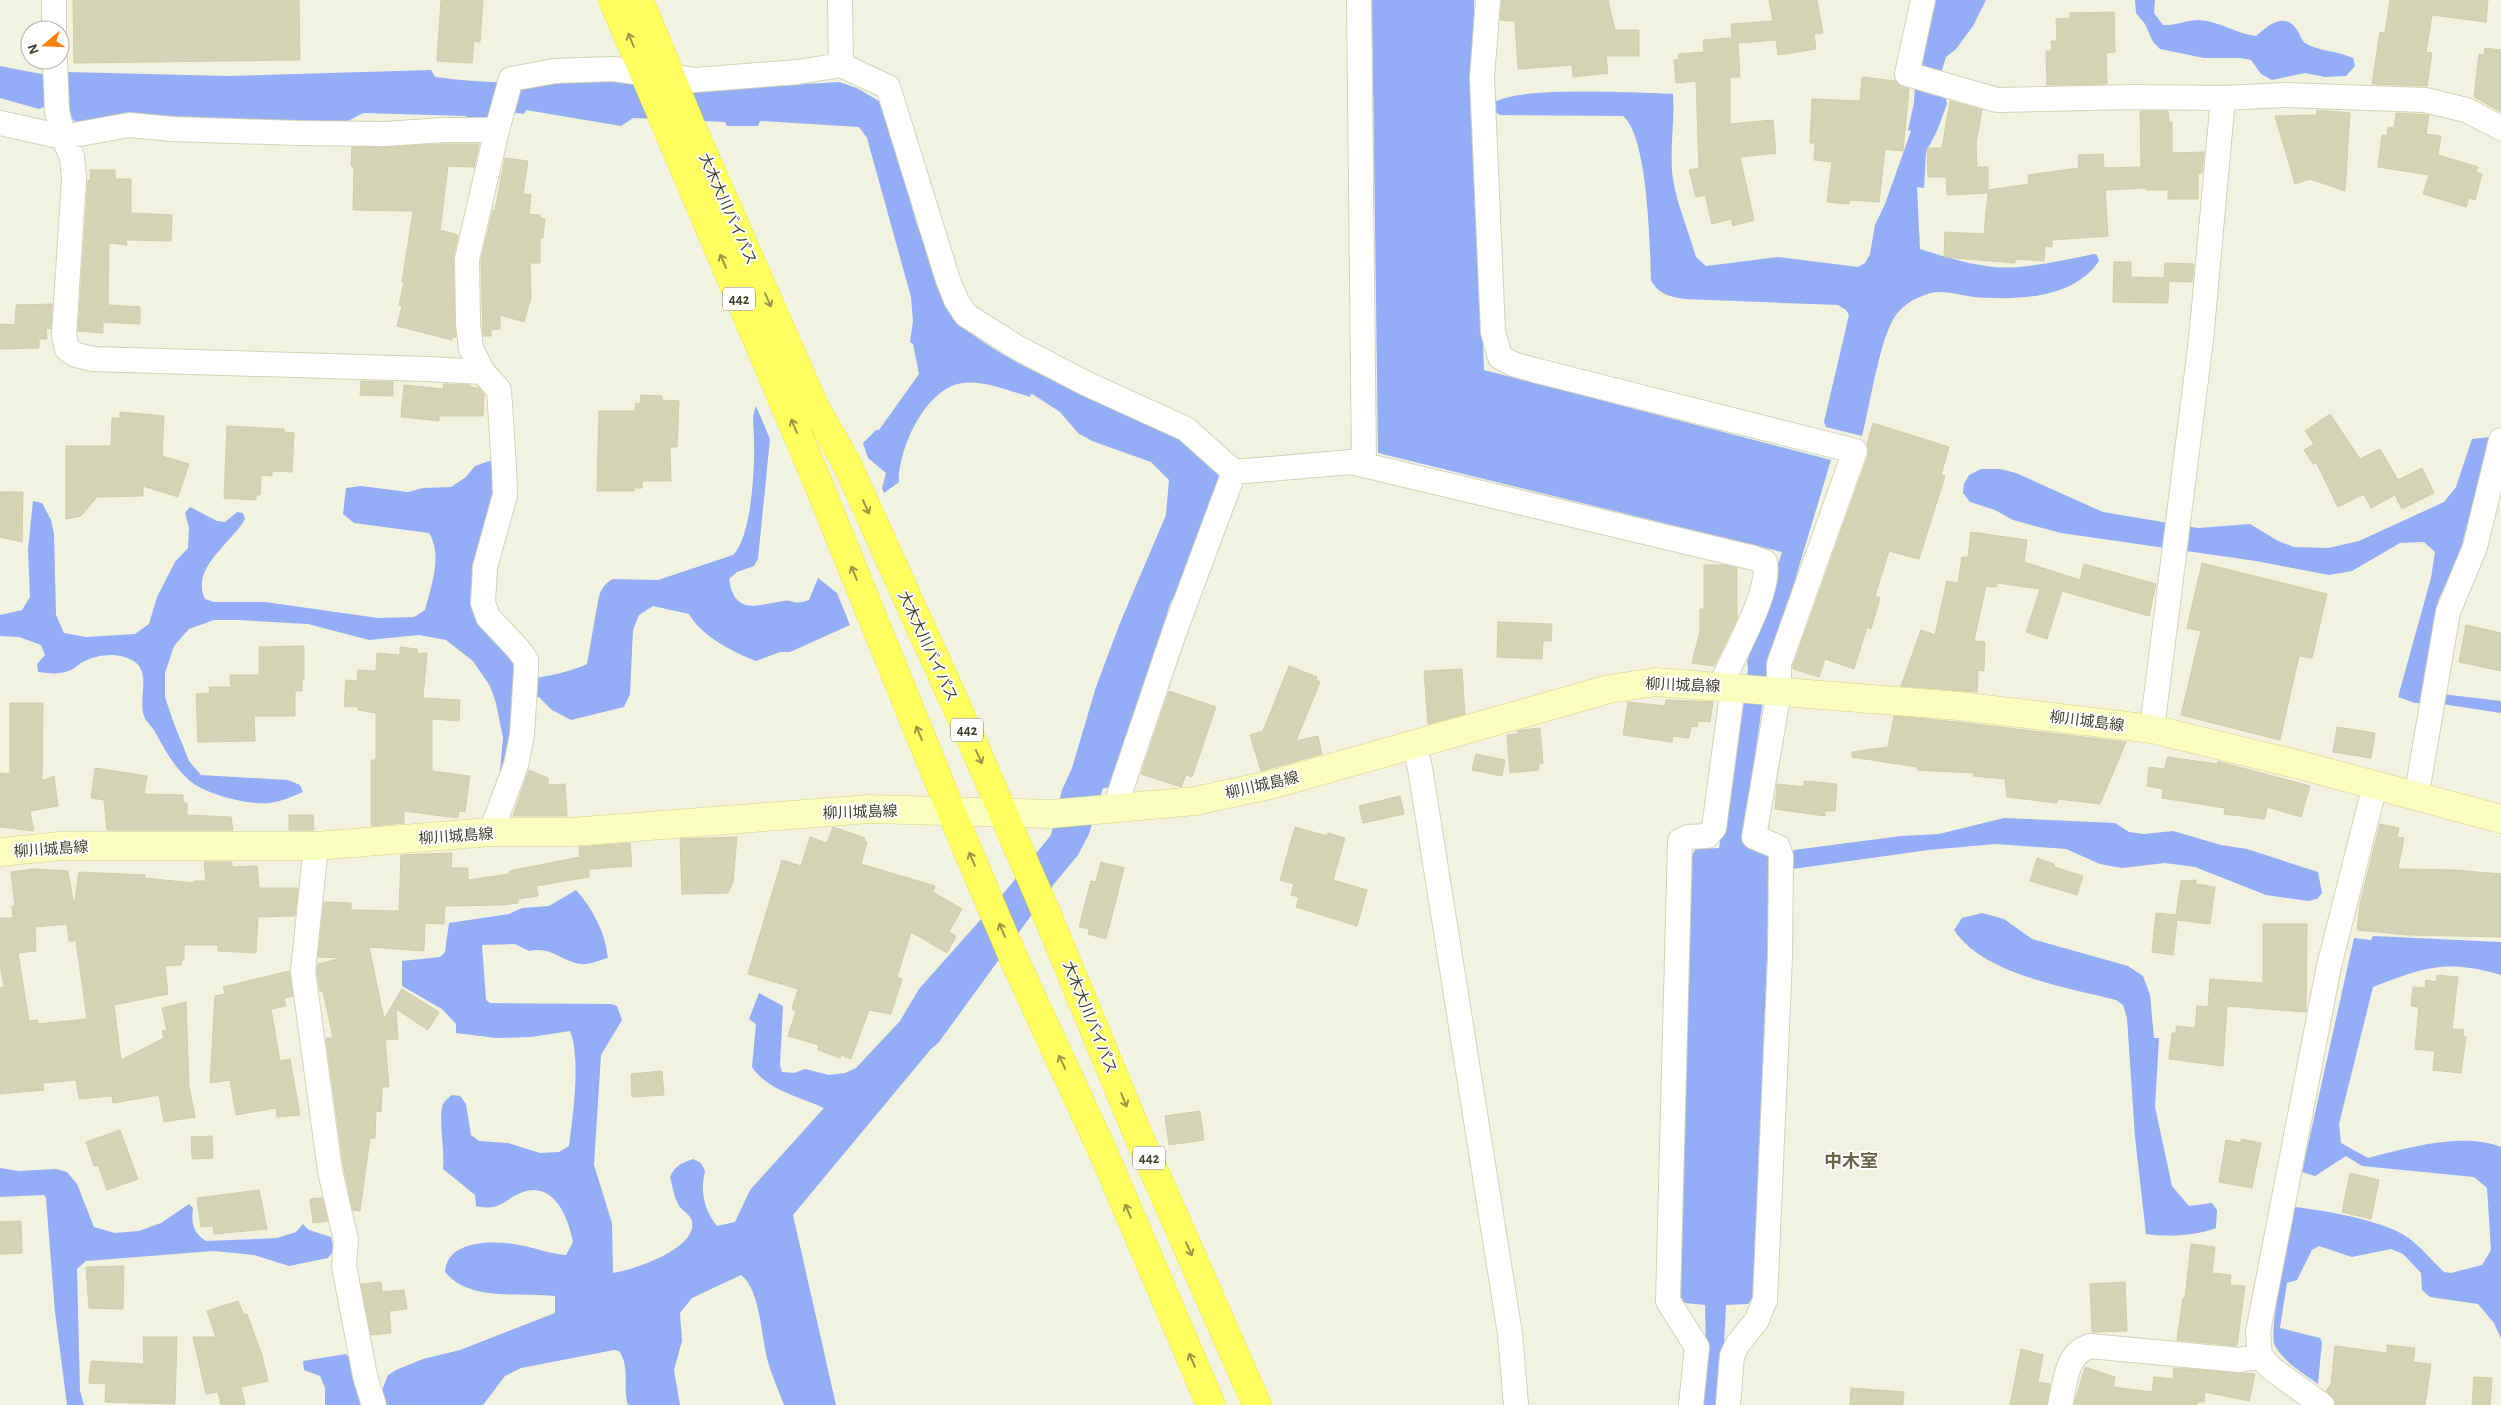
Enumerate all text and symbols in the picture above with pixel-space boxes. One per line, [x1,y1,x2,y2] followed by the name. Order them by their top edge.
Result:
[20,20,70,70] north arrow
[625,33,635,48] one-way arrow
[25,42,42,56] text: N
[696,151,760,267] street label: 大木大川バイパス
[717,254,727,269] one-way arrow
[723,288,755,310] road number: 442
[764,292,774,307] one-way arrow
[788,419,798,434] one-way arrow
[861,499,871,514] one-way arrow
[848,565,857,580] one-way arrow
[895,588,961,704] street label: 大木大川バイパス
[1645,676,1721,694] street label: 柳川城島線
[2049,708,2125,734] street label: 柳川城島線
[951,718,983,742] road number: 442
[914,726,923,741] one-way arrow
[975,749,985,764] one-way arrow
[1224,769,1300,801] street label: 柳川城島線
[822,803,898,821] street label: 柳川城島線
[418,825,494,847] street label: 柳川城島線
[13,838,89,860] street label: 柳川城島線
[966,852,976,867] one-way arrow
[997,923,1007,938] one-way arrow
[1060,959,1120,1075] street label: 大木大川バイパス
[1057,1055,1067,1070] one-way arrow
[1121,1093,1130,1108] one-way arrow
[1133,1146,1165,1170] road number: 442
[1824,1152,1878,1171] district label: 中木室
[1123,1204,1133,1219] one-way arrow
[1185,1241,1195,1256] one-way arrow
[1187,1353,1197,1368] one-way arrow

